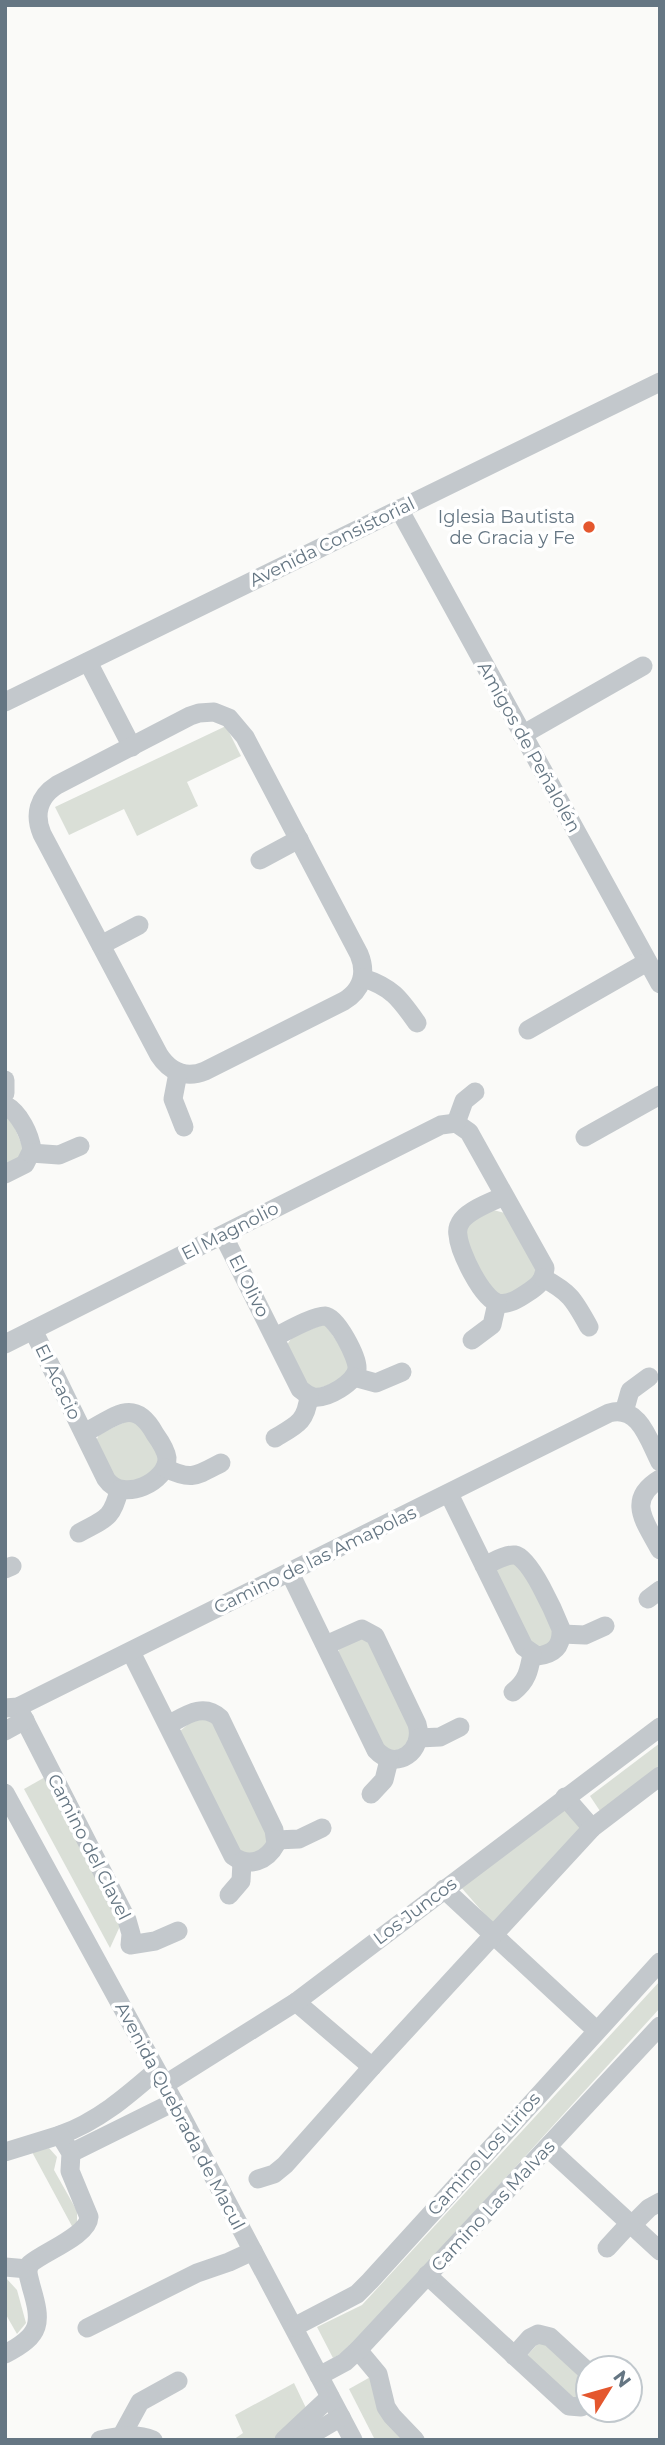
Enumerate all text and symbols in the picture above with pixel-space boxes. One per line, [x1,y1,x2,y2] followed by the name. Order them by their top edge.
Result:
[246,492,418,592] street label: Avenida Consistorial
[438,506,575,549] place label: Iglesia Bautista de Gracia y Fe
[581,519,597,535] marker: Iglesia Bautista de Gracia y Fe
[473,658,585,836] street label: Amigos de Peñalolén
[178,1197,282,1265] street label: El Magnolio
[224,1251,274,1321] street label: El Olivo
[30,1341,86,1423] street label: El Acacio
[210,1501,420,1619] street label: Camino de las Amapolas
[43,1770,135,1924] street label: Camino del Clavel
[369,1872,461,1949] street label: Los Juncos
[110,1998,250,2234] street label: Avenida Quebrada de Macul
[423,2088,545,2220] street label: Camino Los Lirios
[426,2136,560,2276] street label: Camino Las Malvas
[574,2354,644,2424] north arrow
[608,2366,636,2392] text: N

